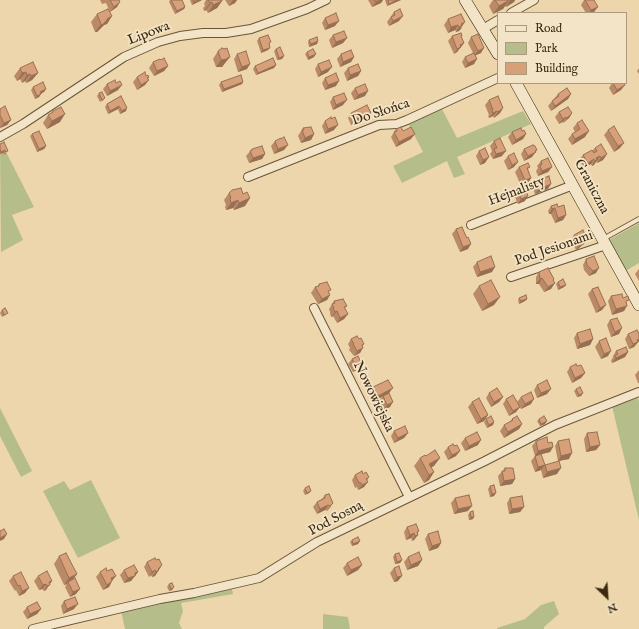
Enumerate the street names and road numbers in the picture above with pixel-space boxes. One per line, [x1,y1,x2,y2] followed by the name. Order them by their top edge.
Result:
[126,18,172,50] street label: Lipowa
[350,96,412,130] street label: Do Słońca
[570,157,612,217] street label: Graniczna
[486,174,548,210] street label: Hejnalisty
[513,228,595,270] street label: Pod Jesionami
[349,359,397,435] street label: Nowowiejska
[306,498,366,540] street label: Pod Sosną

